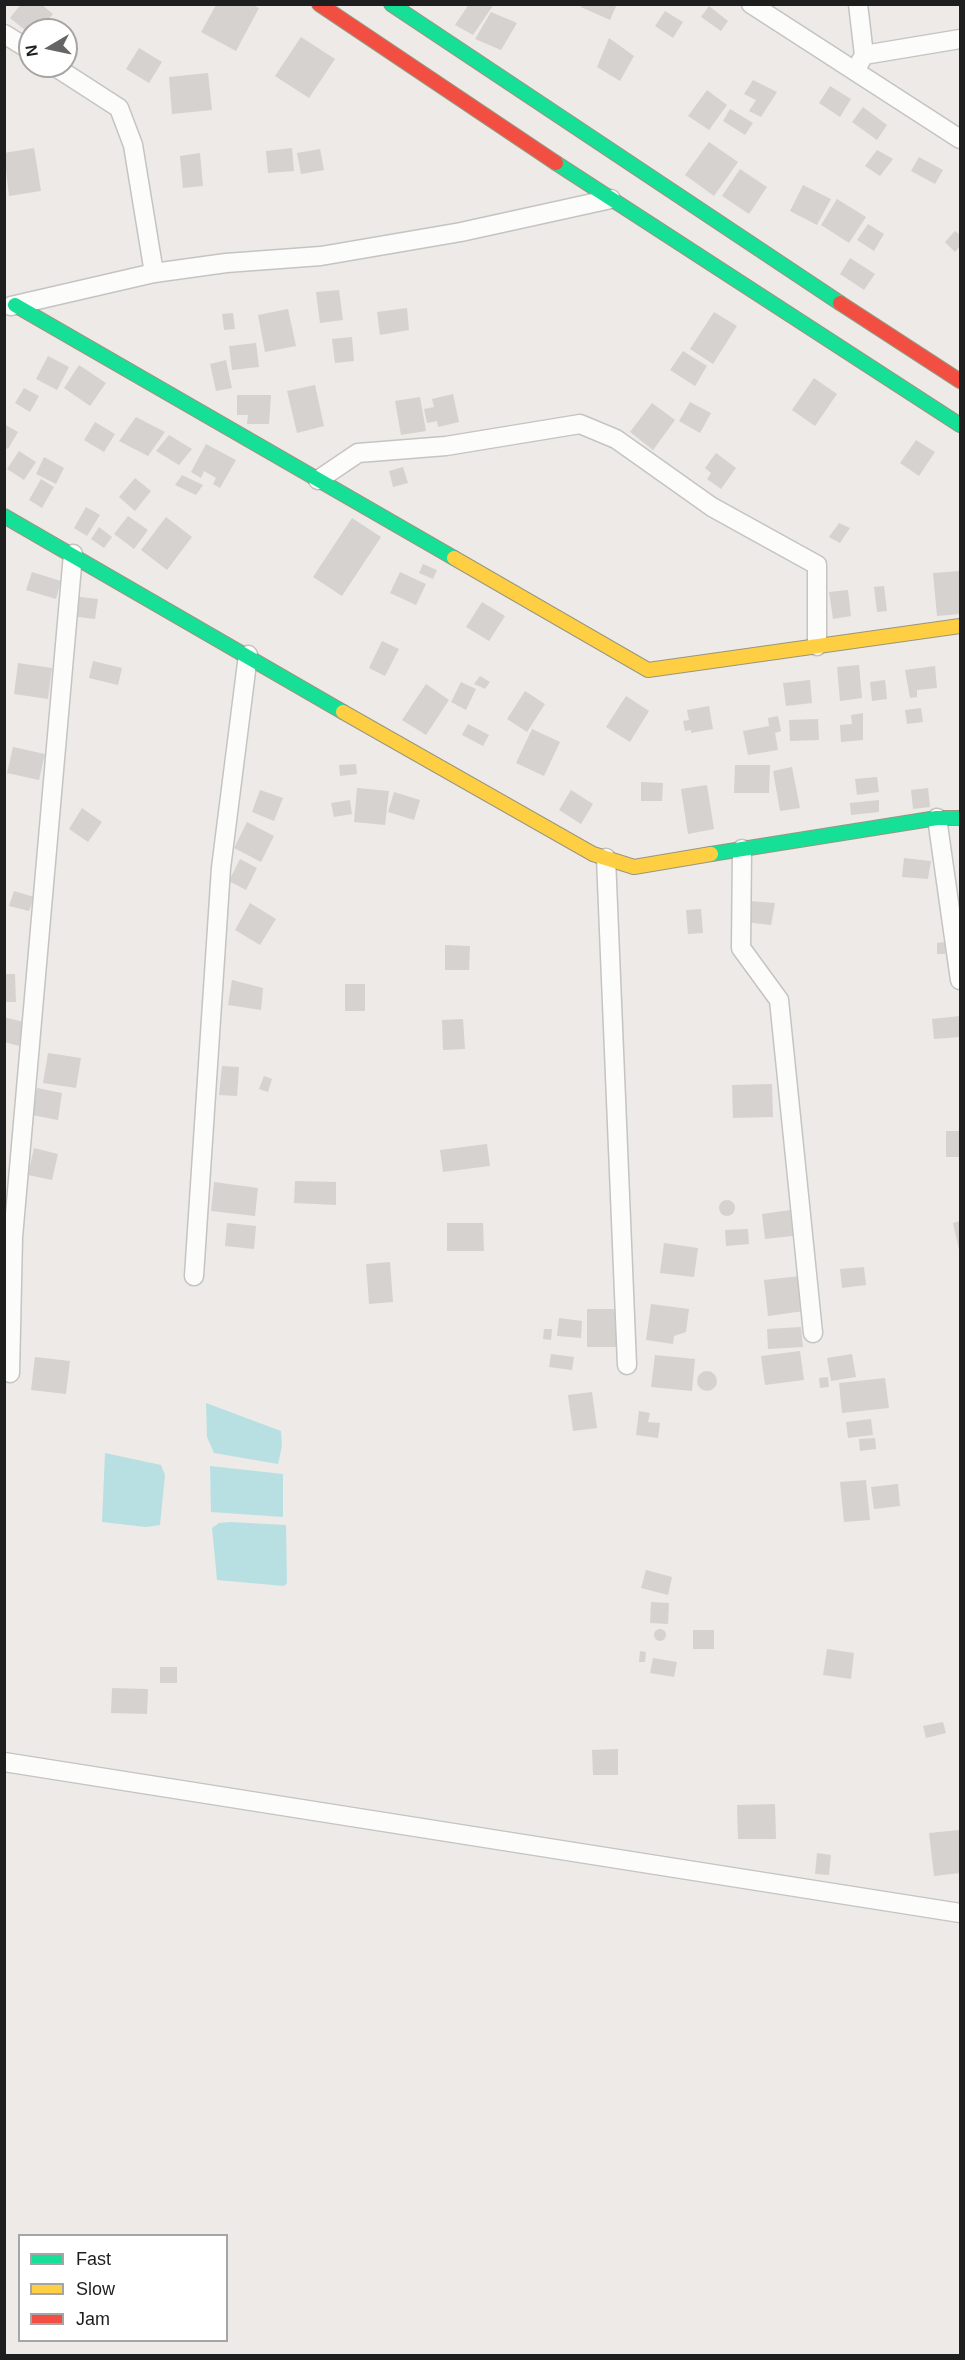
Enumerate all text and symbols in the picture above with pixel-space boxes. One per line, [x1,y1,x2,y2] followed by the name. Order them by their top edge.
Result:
[18,18,78,78] north arrow
[22,44,41,58] text: N
[18,2234,228,2342] legend
[76,2249,111,2269] text: Fast
[76,2279,115,2299] text: Slow
[76,2309,110,2329] text: Jam

